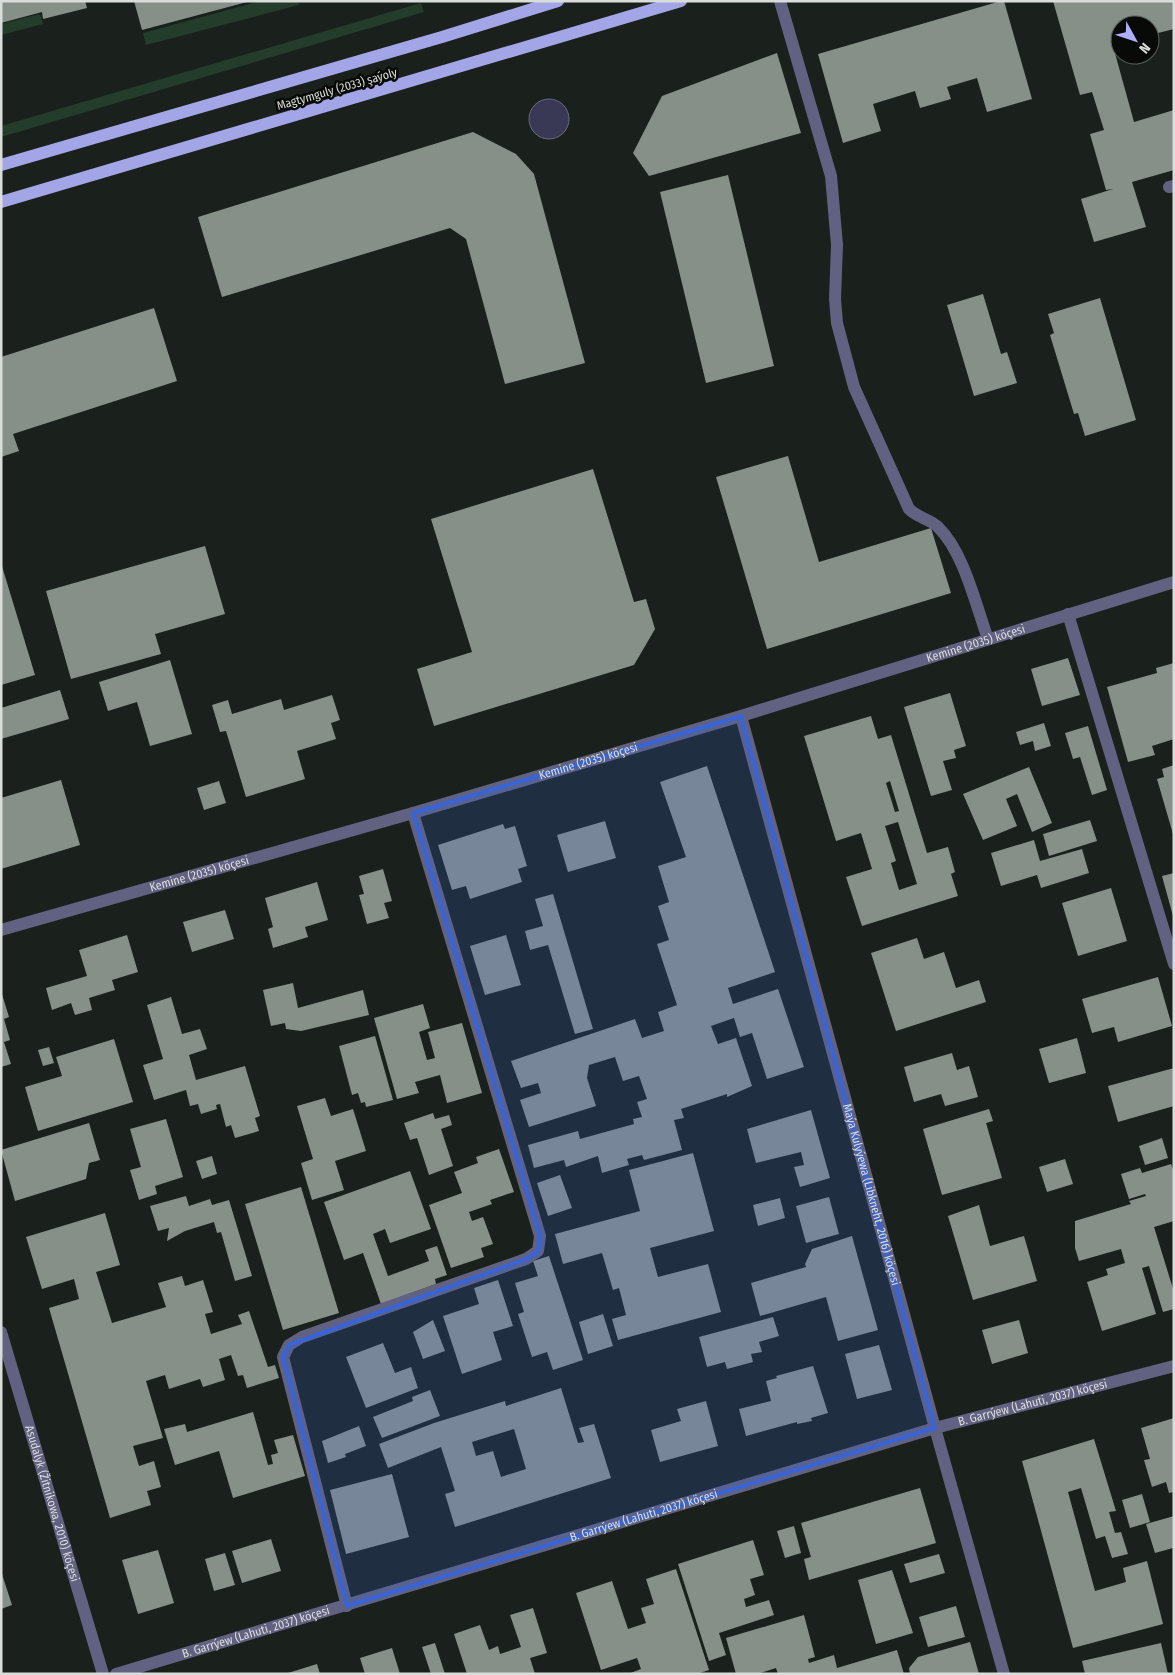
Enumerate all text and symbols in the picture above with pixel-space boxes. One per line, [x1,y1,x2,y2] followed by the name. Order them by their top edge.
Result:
[1110,15,1160,65] north arrow
[1135,39,1154,57] text: N
[275,65,399,113] street label: Magtymguly (2033) şaýoly
[925,622,1027,665] street label: Kemine (2035) köçesi
[537,740,639,782] street label: Kemine (2035) köçesi
[148,853,250,894] street label: Kemine (2035) köçesi
[840,1102,903,1287] street label: Maýa Kulyýewa (Libkneht, 2016) köçesi
[957,1377,1109,1429] street label: B. Garrýew (Lahuti, 2037) köçesi
[22,1424,82,1583] street label: Asudalyk (Žitnikowa, 2010) köçesi
[568,1487,719,1544] street label: B. Garrýew (Lahuti, 2037) köçesi
[180,1603,331,1661] street label: B. Garrýew (Lahuti, 2037) köçesi

